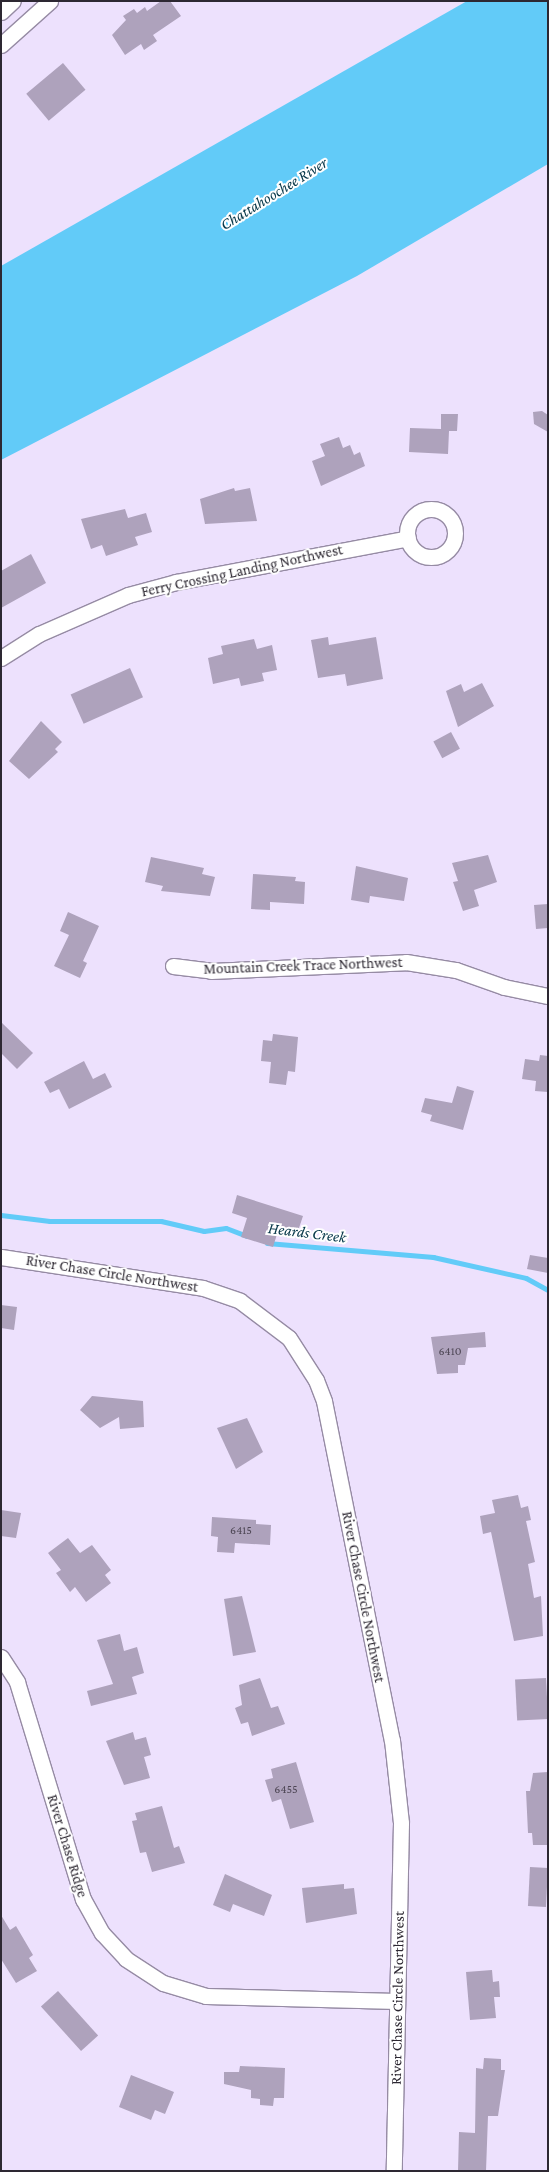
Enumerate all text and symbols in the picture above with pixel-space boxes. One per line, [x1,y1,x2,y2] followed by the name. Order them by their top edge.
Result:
[217,153,331,235] water label: Chattahoochee River
[140,541,344,601] street label: Ferry Crossing Landing Northwest
[203,954,403,978] street label: Mountain Creek Trace Northwest
[267,1219,347,1247] water label: Heards Creek
[25,1251,199,1297] street label: River Chase Circle Northwest
[439,1345,461,1359] house number: 6410
[338,1510,388,1684] street label: River Chase Circle Northwest
[230,1524,252,1538] house number: 6415
[274,1783,298,1797] house number: 6455
[43,1792,91,1900] street label: River Chase Ridge
[387,1911,409,2085] street label: River Chase Circle Northwest

